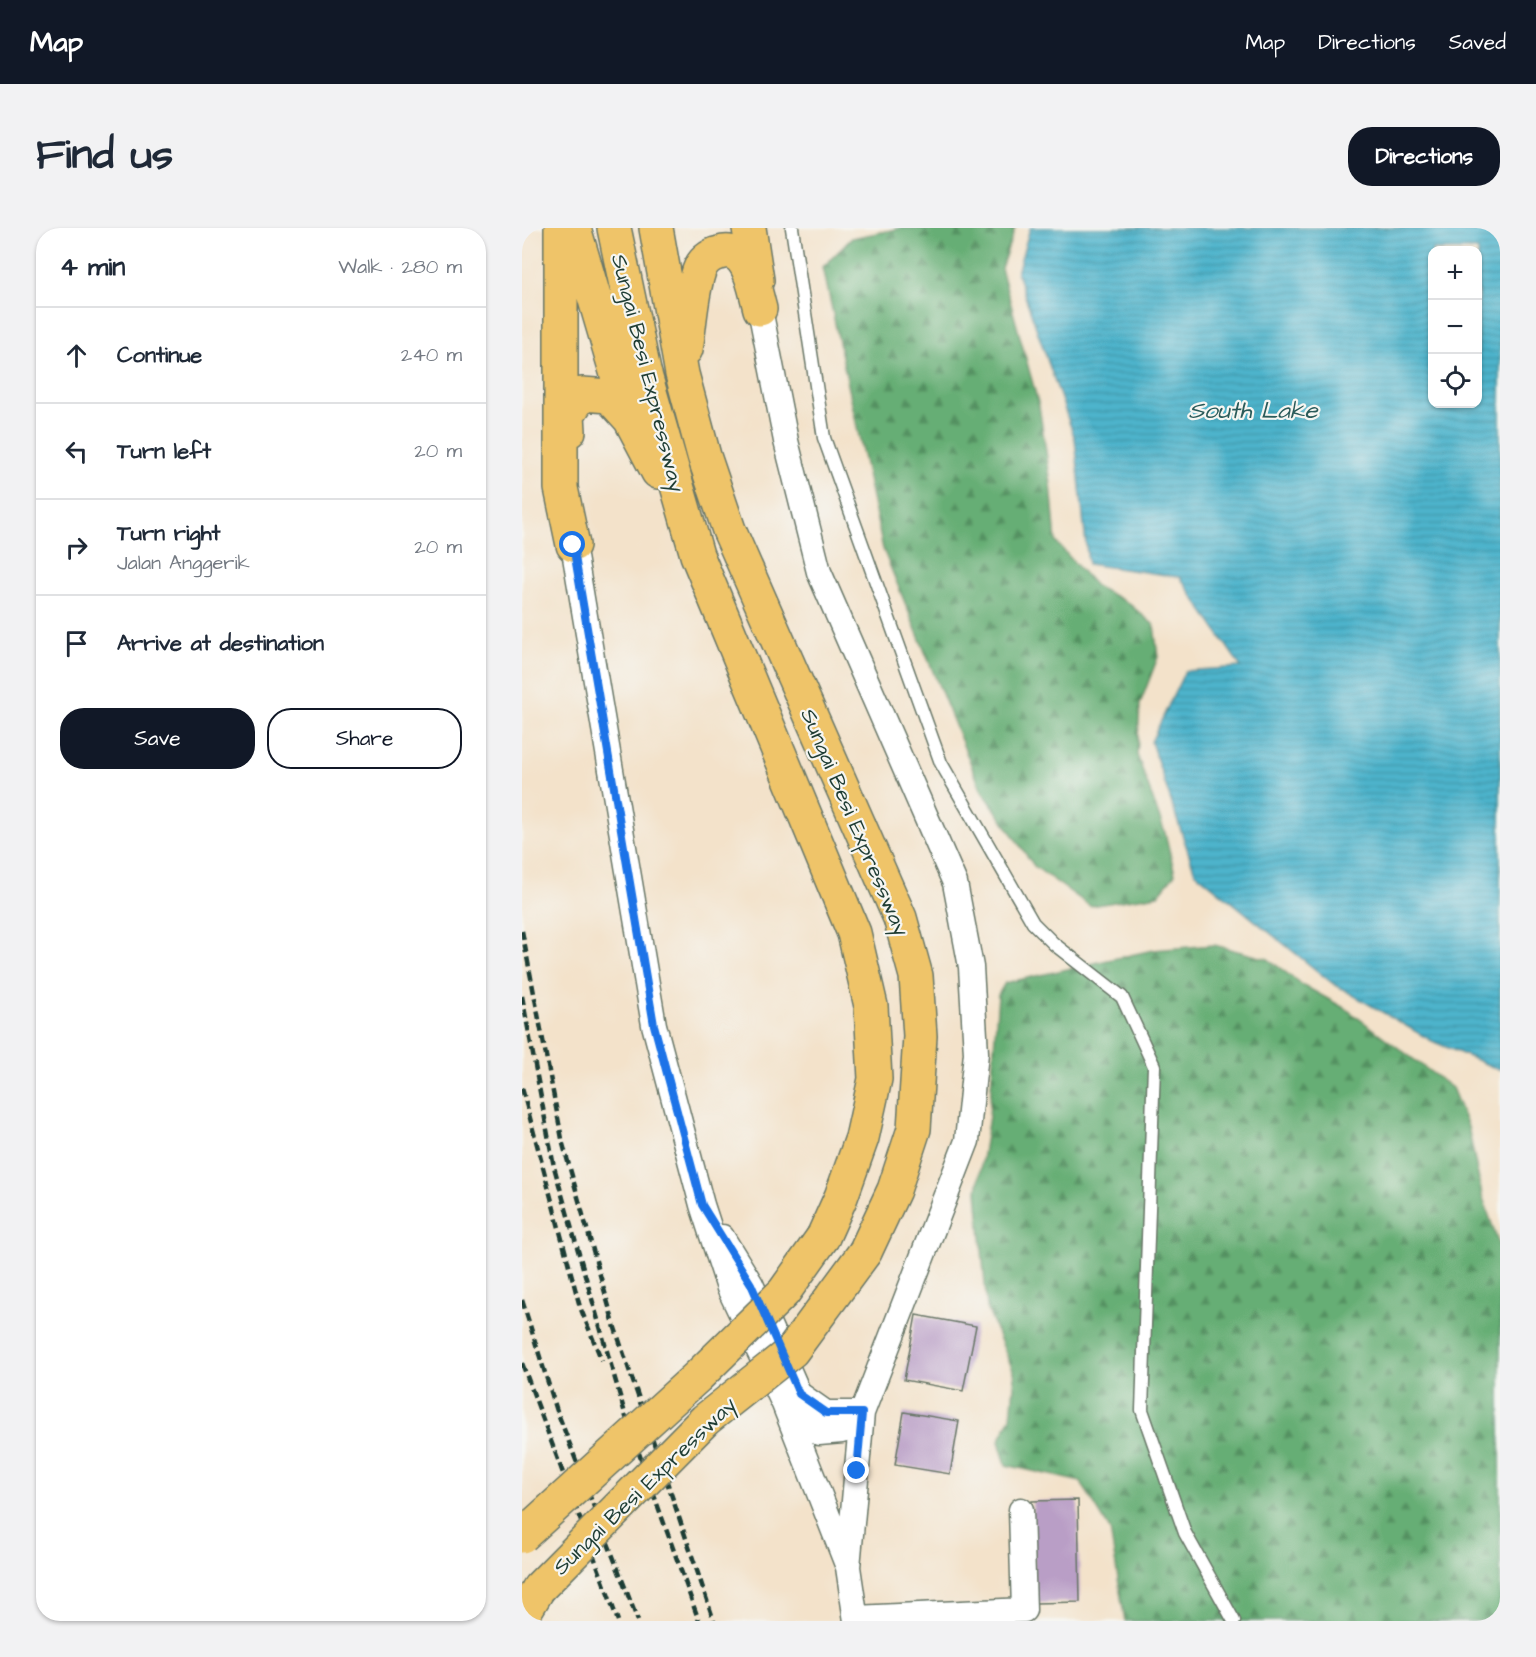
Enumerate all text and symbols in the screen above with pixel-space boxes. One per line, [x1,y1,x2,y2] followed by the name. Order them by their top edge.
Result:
[30,23,83,62] text: Map
[1245,28,1285,57] text: Map
[1318,28,1416,57] text: Directions
[1449,28,1506,57] text: Saved
[36,127,173,185] text: Find us
[1348,127,1500,186] button: Directions
[1428,246,1482,408] map controls
[1428,246,1482,300] button: +
[60,249,125,285] text: 4 min
[602,251,692,496] street label: Sungai Besi Expressway
[338,253,462,281] text: Walk · 280 m
[1428,300,1482,354] button: −
[60,339,93,372] icon: ahead
[117,340,202,371] text: Continue
[401,341,462,369] text: 240 m
[1428,354,1482,408] button: locate
[1189,394,1318,428] water label: South Lake
[60,435,93,468] icon: left
[117,436,211,467] text: Turn left
[414,437,462,465] text: 20 m
[117,518,220,549] text: Turn right
[60,531,93,564] icon: right
[559,531,585,557] route start
[414,533,462,561] text: 20 m
[117,549,250,577] text: Jalan Anggerik
[60,627,93,660] icon: arrive
[117,628,324,659] text: Arrive at destination
[792,704,917,942] street label: Sungai Besi Expressway
[60,708,255,769] button: Save
[267,708,462,769] button: Share
[546,1390,744,1583] street label: Sungai Besi Expressway
[843,1457,869,1483] route end

